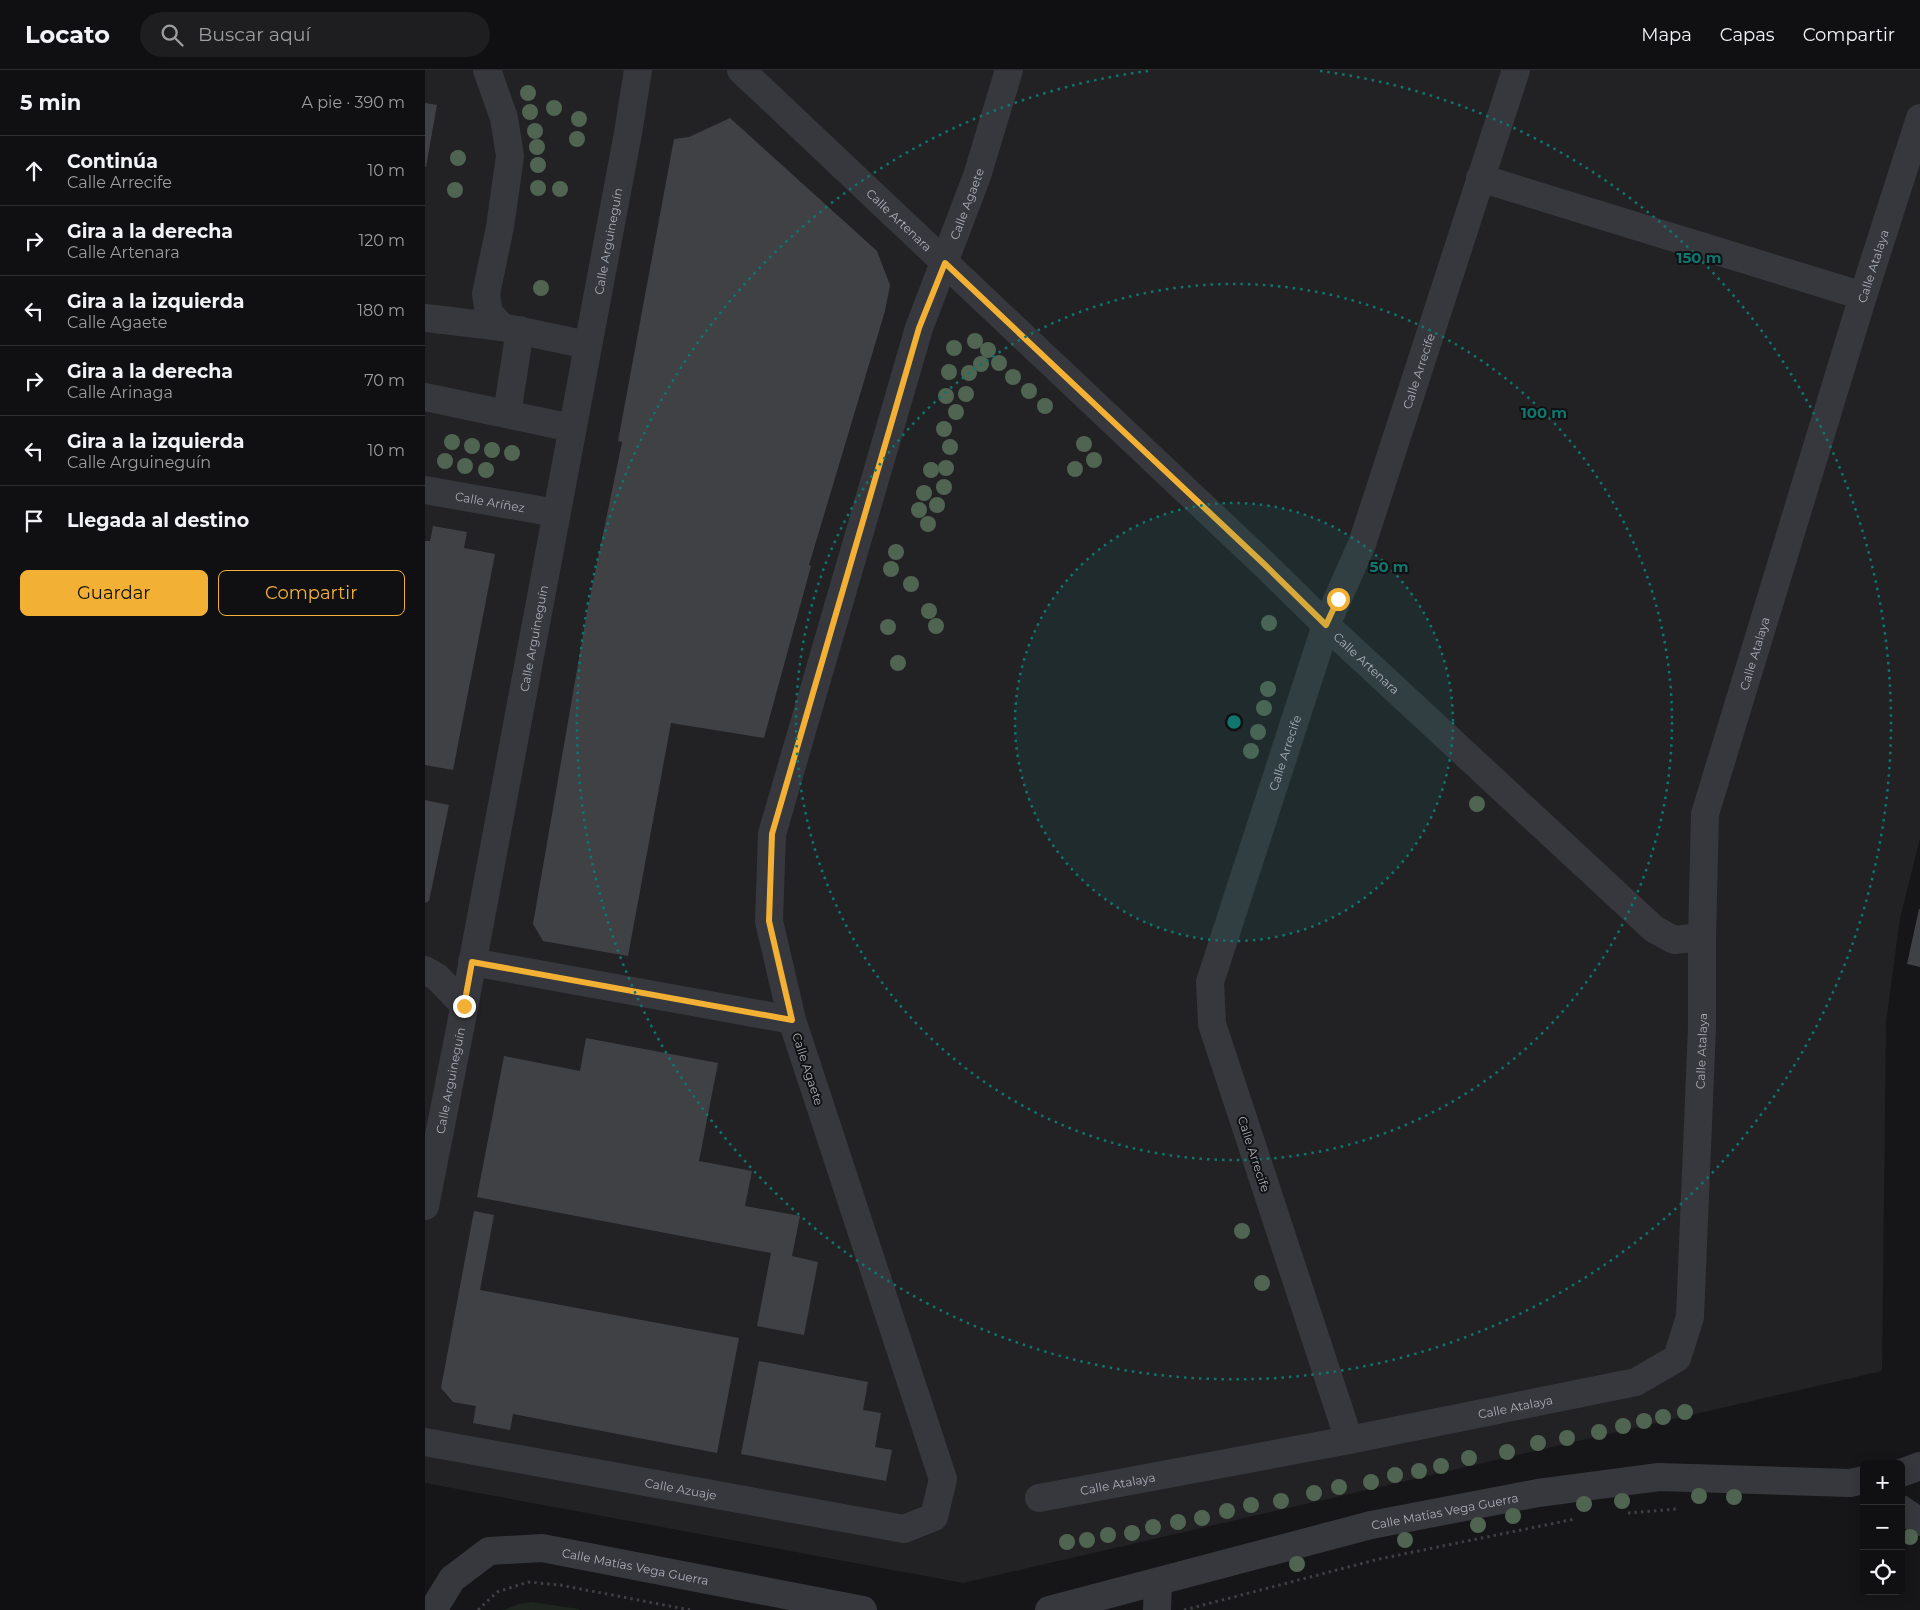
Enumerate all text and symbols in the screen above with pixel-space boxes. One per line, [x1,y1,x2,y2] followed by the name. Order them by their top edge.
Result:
[140,12,490,57] search box
[25,20,110,49] text: Locato
[158,21,186,49] icon: search
[198,23,311,46] text: Buscar aquí
[1641,24,1692,46] text: Mapa
[1720,24,1775,46] text: Capas
[1803,24,1895,46] text: Compartir
[20,90,81,115] text: 5 min
[302,93,405,112] text: A pie · 390 m
[67,150,158,173] text: Continúa
[20,157,48,185] icon: ahead
[367,161,405,180] text: 10 m
[946,166,986,242] street label: Calle Agaete
[67,173,172,192] text: Calle Arrecife
[864,185,935,254] street label: Calle Artenara
[590,187,625,296] street label: Calle Arguineguín
[67,220,233,243] text: Gira a la derecha
[20,227,48,255] icon: right
[1854,228,1891,305] street label: Calle Atalaya
[358,231,405,250] text: 120 m
[67,243,180,262] text: Calle Artenara
[1677,248,1721,267] text: 150 m
[67,290,245,313] text: Gira a la izquierda
[20,297,48,325] icon: left
[357,301,405,320] text: 180 m
[67,313,167,332] text: Calle Agaete
[1399,331,1438,411] street label: Calle Arrecife
[67,360,233,383] text: Gira a la derecha
[20,367,48,395] icon: right
[364,371,405,390] text: 70 m
[67,383,173,402] text: Calle Arinaga
[1521,403,1567,422] text: 100 m
[67,430,245,453] text: Gira a la izquierda
[20,437,48,465] icon: left
[367,441,405,460] text: 10 m
[67,453,211,472] text: Calle Arguineguín
[454,488,526,515] street label: Calle Aríñez
[20,507,48,535] icon: arrive
[67,509,249,532] text: Llegada al destino
[1369,557,1409,576] text: 50 m
[20,570,208,616] button: Guardar
[218,570,405,616] button: Compartir
[516,584,551,693] street label: Calle Arguineguín
[1327,588,1350,611] route start
[1736,615,1772,692] street label: Calle Atalaya
[1331,629,1403,697] street label: Calle Artenara
[1225,713,1243,731] centre of rings
[1265,713,1304,793] street label: Calle Arrecife
[453,995,476,1018] route end
[1692,1013,1710,1089] street label: Calle Atalaya
[432,1026,468,1135] street label: Calle Arguineguín
[789,1031,827,1107] street label: Calle Agaete
[1235,1114,1273,1194] street label: Calle Arrecife
[1476,1392,1554,1421] street label: Calle Atalaya
[1860,1460,1905,1595] map controls
[1860,1460,1905,1505] button: +
[1079,1469,1156,1498] street label: Calle Atalaya
[644,1475,718,1502] street label: Calle Azuaje
[1370,1489,1519,1532] street label: Calle Matías Vega Guerra
[1860,1505,1905,1550] button: −
[561,1545,710,1588] street label: Calle Matías Vega Guerra
[1860,1550,1905,1595] button: locate

